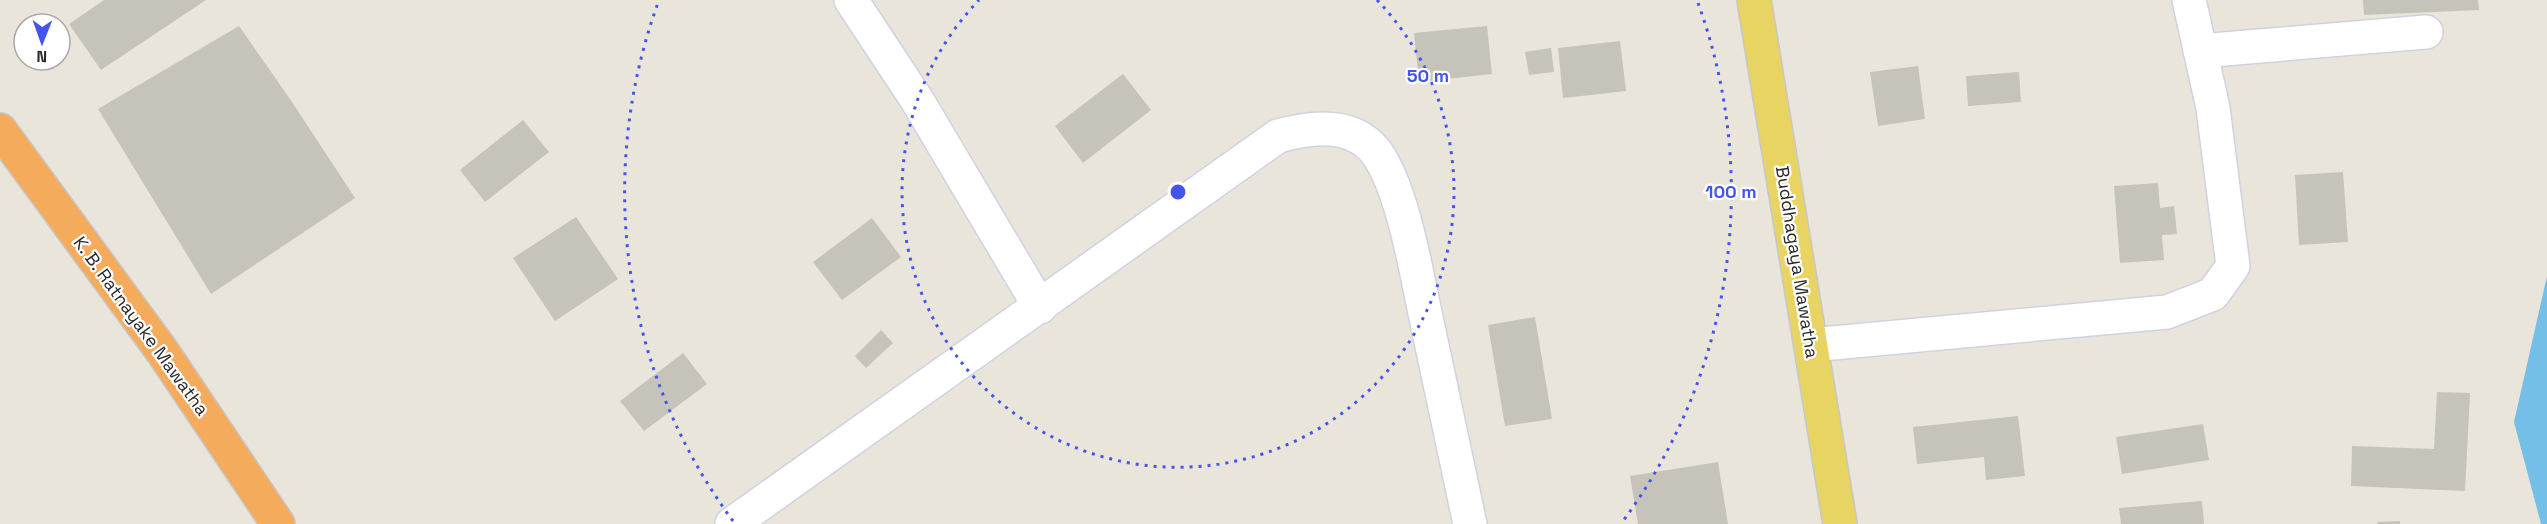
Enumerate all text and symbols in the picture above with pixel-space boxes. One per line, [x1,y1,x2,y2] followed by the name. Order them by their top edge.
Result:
[12,12,72,72] north arrow
[36,46,47,67] text: N
[1407,64,1449,87] text: 50 m
[1771,164,1824,360] street label: Buddhagaya Mawatha
[1705,180,1757,203] text: 100 m
[1168,182,1188,202] centre of rings
[69,232,214,420] street label: K. B. Ratnayake Mawatha

